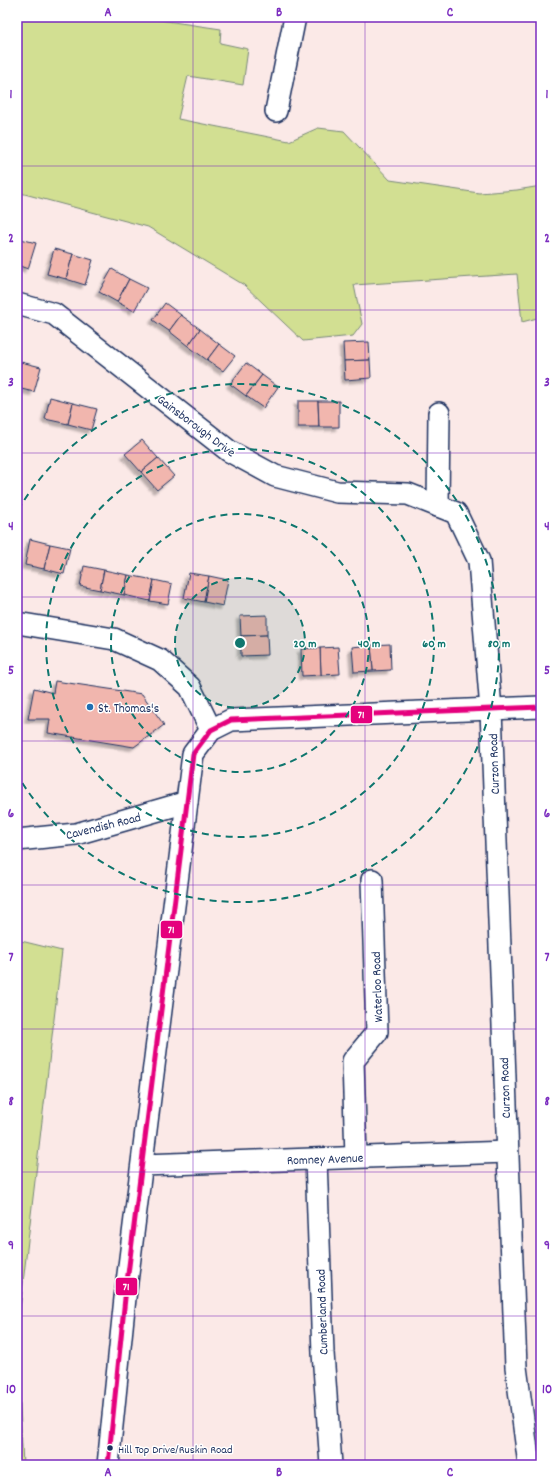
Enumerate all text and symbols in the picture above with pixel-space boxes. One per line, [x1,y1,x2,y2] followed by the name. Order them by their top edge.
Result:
[104,4,112,23] text: A
[276,4,282,23] text: B
[447,4,454,23] text: C
[10,86,13,105] text: 1
[546,86,549,105] text: 1
[8,230,14,249] text: 2
[544,230,550,249] text: 2
[8,374,14,393] text: 3
[544,374,550,393] text: 3
[152,391,239,463] street label: Gainsborough Drive
[8,518,14,537] text: 4
[544,518,550,537] text: 4
[233,636,247,650] centre of rings
[294,636,316,653] text: 20 m
[358,636,380,653] text: 40 m
[422,636,446,653] text: 60 m
[488,636,510,653] text: 80 m
[8,662,14,681] text: 5
[544,662,550,681] text: 5
[98,700,159,719] place label: St. Thomas's
[85,702,95,712] marker: St. Thomas's
[350,705,373,724] line badge: 71
[358,708,364,724] text: 71
[485,733,506,795] street label: Curzon Road
[8,805,15,824] text: 6
[544,805,551,824] text: 6
[64,809,143,846] street label: Cavendish Road
[160,920,183,939] line badge: 71
[168,923,174,939] text: 71
[9,949,14,968] text: 7
[545,949,550,968] text: 7
[368,951,389,1023] street label: Waterloo Road
[496,1057,517,1119] street label: Curzon Road
[8,1093,14,1112] text: 8
[544,1093,550,1112] text: 8
[286,1150,364,1171] street label: Romney Avenue
[8,1237,14,1256] text: 9
[544,1237,550,1256] text: 9
[313,1269,334,1355] street label: Cumberland Road
[115,1277,138,1296] line badge: 71
[123,1280,129,1296] text: 71
[6,1381,16,1400] text: 10
[542,1381,552,1400] text: 10
[118,1442,233,1459] place label: Hill Top Drive/Ruskin Road
[105,1443,115,1453] marker: Hill Top Drive/Ruskin Road
[104,1464,112,1482] text: A
[276,1464,282,1482] text: B
[447,1464,454,1482] text: C

